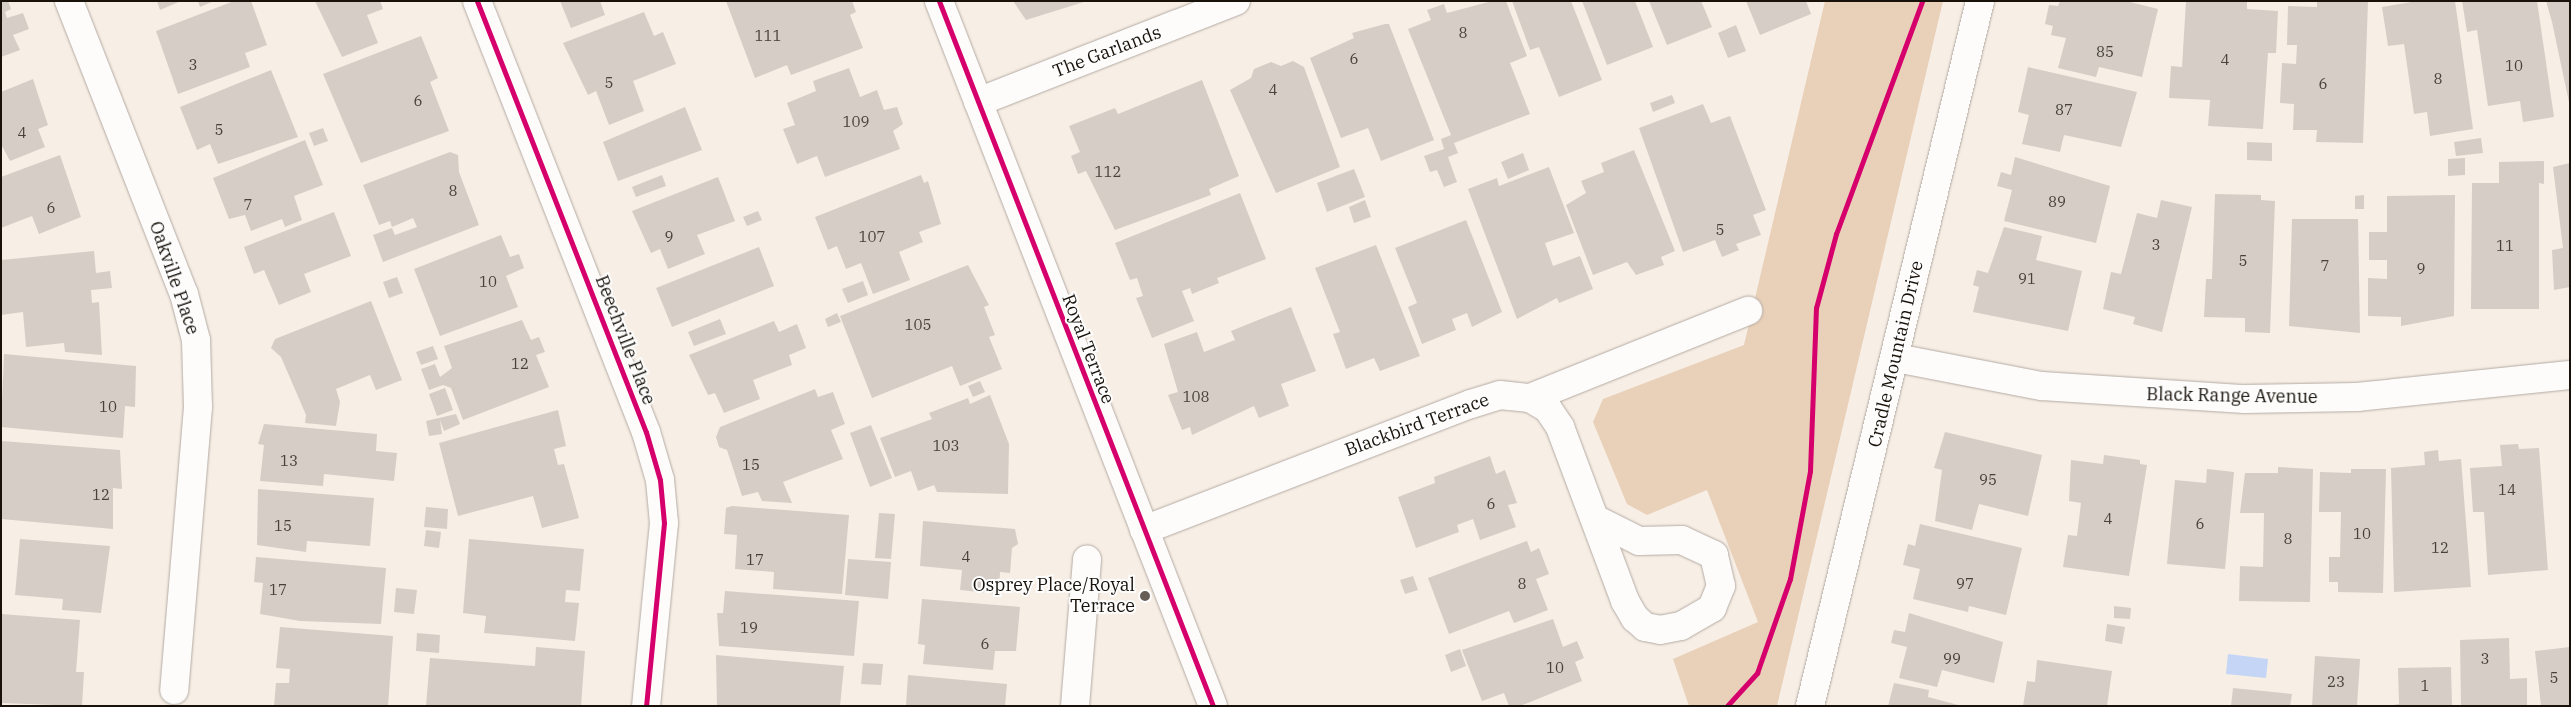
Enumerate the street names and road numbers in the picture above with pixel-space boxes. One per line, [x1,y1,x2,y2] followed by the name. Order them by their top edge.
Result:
[1050,21,1164,83] street label: The Garlands
[145,219,203,337] street label: Oakville Place
[1864,259,1928,449] street label: Cradle Mountain Drive
[590,272,660,408] street label: Beechville Place
[1057,291,1119,407] street label: Royal Terrace
[2146,384,2318,408] street label: Black Range Avenue
[1342,389,1492,461] street label: Blackbird Terrace

